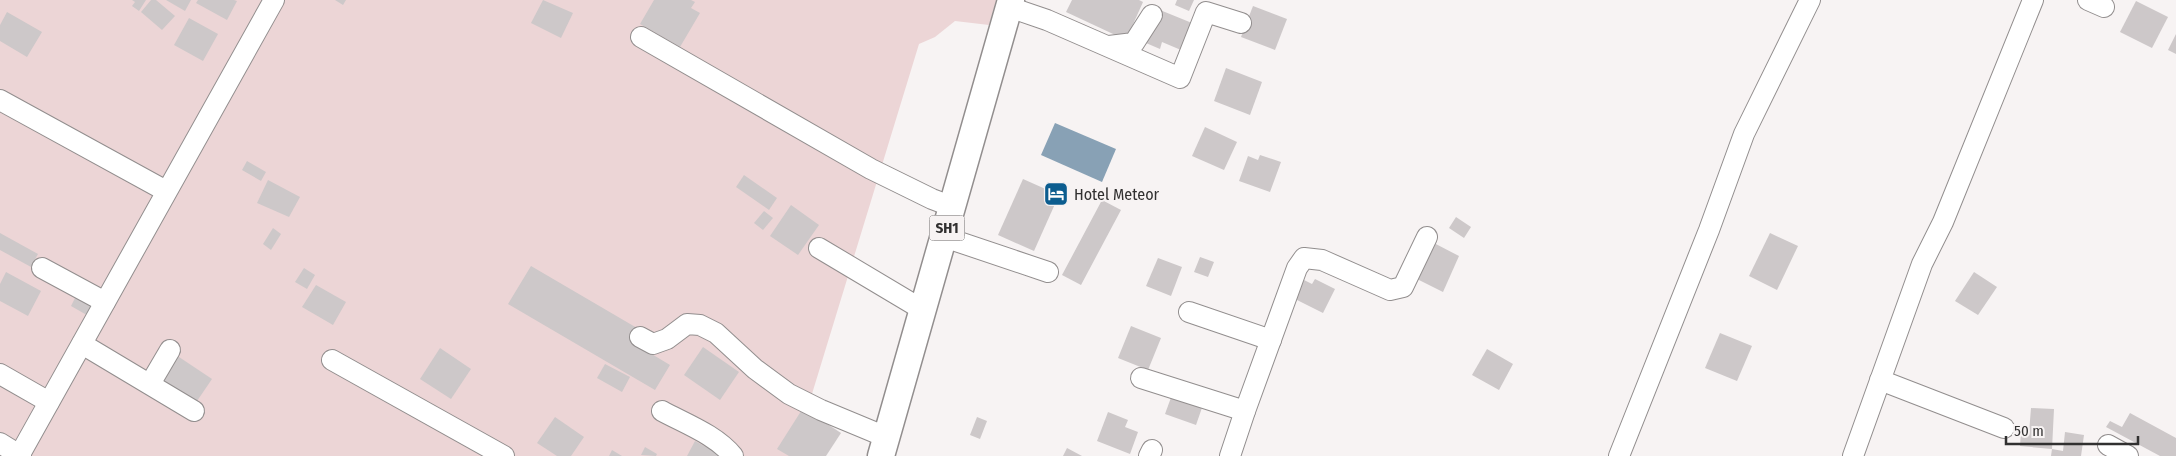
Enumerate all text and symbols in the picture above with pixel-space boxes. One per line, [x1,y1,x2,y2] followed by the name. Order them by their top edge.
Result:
[1043,181,1069,207] hotel icon: Hotel Meteor
[1074,185,1160,204] place label: Hotel Meteor
[930,216,964,240] road number: SH1
[2006,414,2138,446] scale bar
[2014,422,2044,440] text: 50 m

